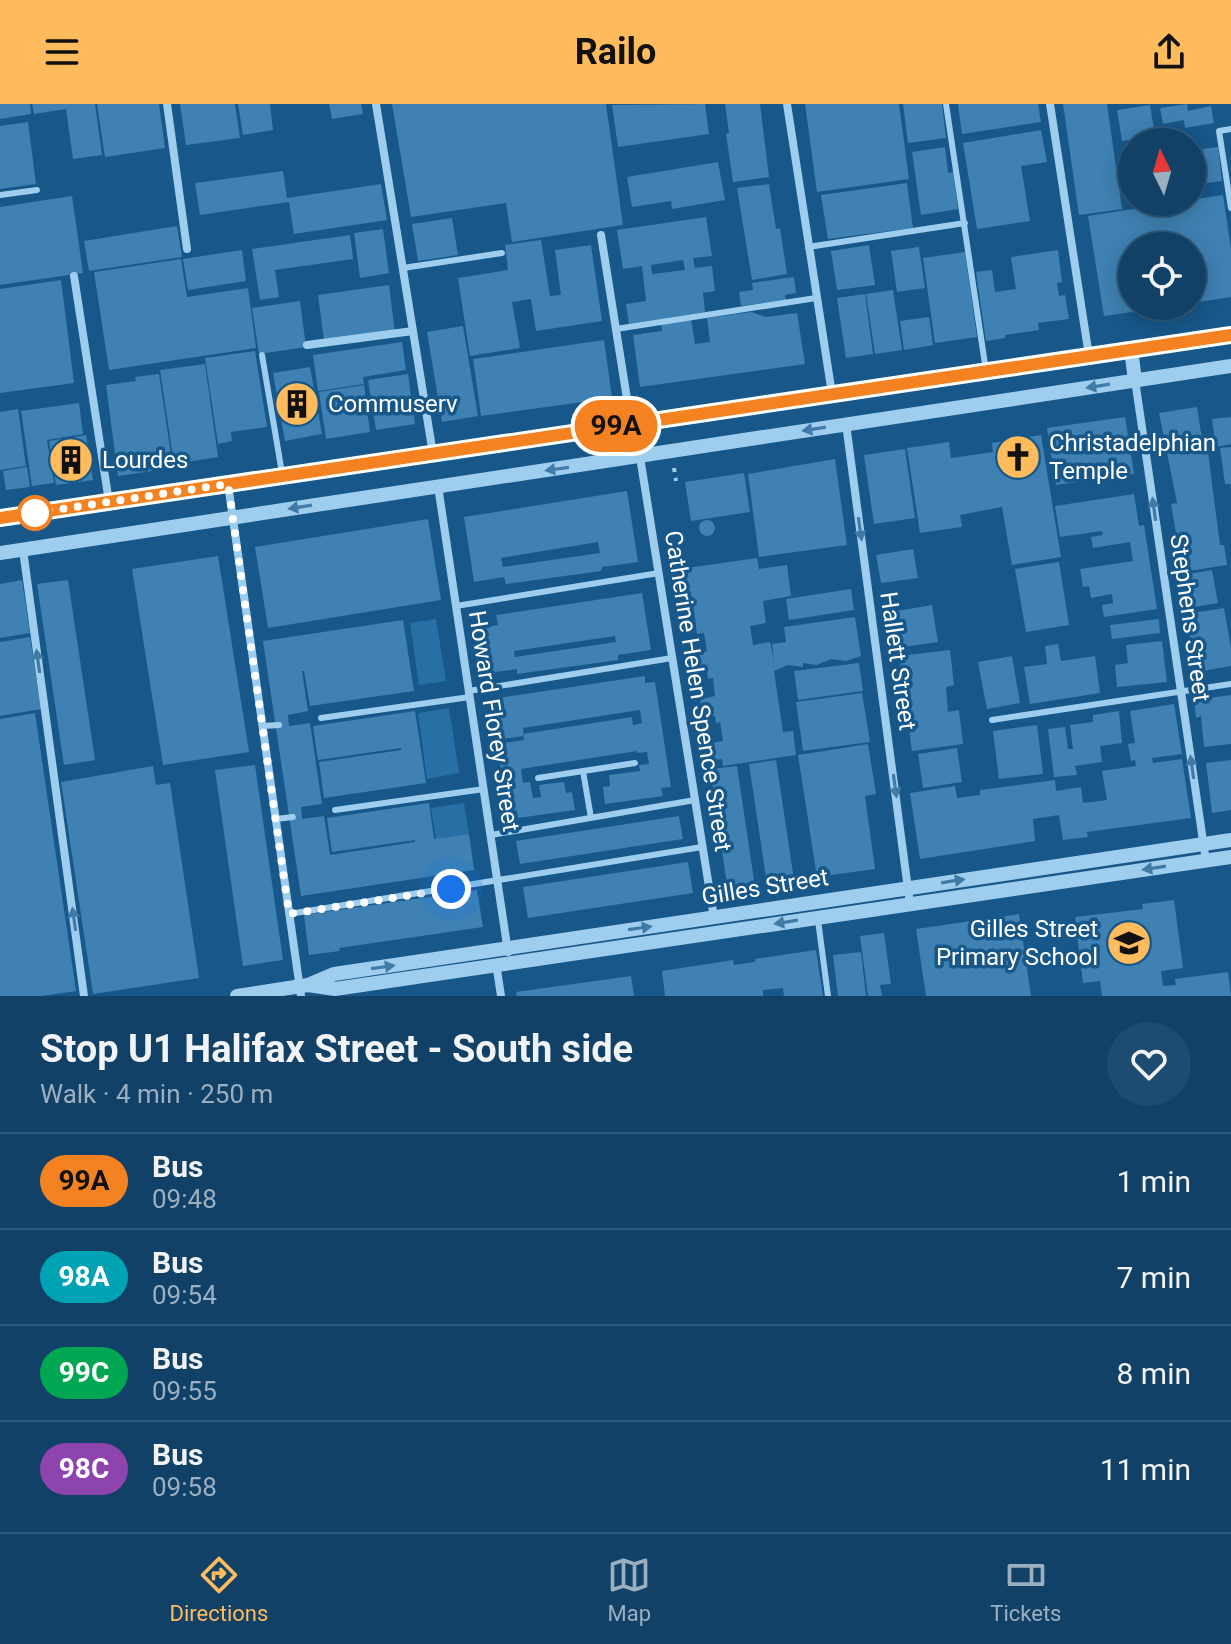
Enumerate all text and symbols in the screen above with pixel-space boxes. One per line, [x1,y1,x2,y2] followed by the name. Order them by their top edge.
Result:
[40,30,84,74] icon: menu
[1147,30,1191,74] icon: share
[575,31,656,73] text: Railo
[1118,128,1206,216] north arrow
[1118,128,1206,320] map controls
[1118,232,1206,320] button: locate
[273,380,321,428] building icon: Commuserv
[1086,380,1111,393] one-way arrow
[328,390,458,418] place label: Commuserv
[570,400,662,452] line badge: 99A
[591,409,641,442] text: 99A
[801,423,826,436] one-way arrow
[1049,429,1216,485] place label: Christadelphian Temple
[994,433,1042,481] church icon: Christadelphian Temple
[47,436,95,484] building icon: Lourdes
[102,446,188,474] place label: Lourdes
[544,463,569,476] one-way arrow
[18,496,52,530] unlabelled marker
[1147,497,1160,522] one-way arrow
[287,501,312,514] one-way arrow
[854,517,867,542] one-way arrow
[659,529,737,853] street label: Catherine Helen Spence Street
[1164,532,1216,704] street label: Stephens Street
[874,590,922,732] street label: Hallett Street
[463,609,525,834] street label: Howard Florey Street
[31,648,44,673] one-way arrow
[1185,754,1198,779] one-way arrow
[889,774,902,799] one-way arrow
[1141,862,1166,875] one-way arrow
[699,863,831,911] street label: Gilles Street
[431,869,471,909] your location
[941,874,966,887] one-way arrow
[67,906,80,931] one-way arrow
[936,915,1098,971] place label: Gilles Street Primary School
[773,916,798,929] one-way arrow
[1105,919,1153,967] school or university icon: Gilles Street Primary School
[628,921,653,934] one-way arrow
[371,960,396,973] one-way arrow
[1107,1022,1191,1106] button: heart
[40,1027,633,1071] text: Stop U1 Halifax Street - South side
[40,1079,273,1109] text: Walk · 4 min · 250 m
[152,1149,203,1184] text: Bus
[59,1164,109,1197] text: 99A
[1117,1164,1191,1199] text: 1 min
[152,1184,217,1214] text: 09:48
[152,1245,203,1280] text: Bus
[59,1260,109,1293] text: 98A
[1117,1260,1191,1295] text: 7 min
[152,1280,217,1310] text: 09:54
[152,1341,203,1376] text: Bus
[59,1356,109,1389] text: 99C
[1117,1356,1191,1391] text: 8 min
[152,1376,217,1406] text: 09:55
[152,1437,203,1472] text: Bus
[59,1452,109,1485] text: 98C
[1100,1452,1191,1487] text: 11 min
[152,1472,217,1502] text: 09:58
[170,1553,268,1626] tab: Directions
[607,1553,651,1626] tab: Map
[990,1553,1061,1626] tab: Tickets

